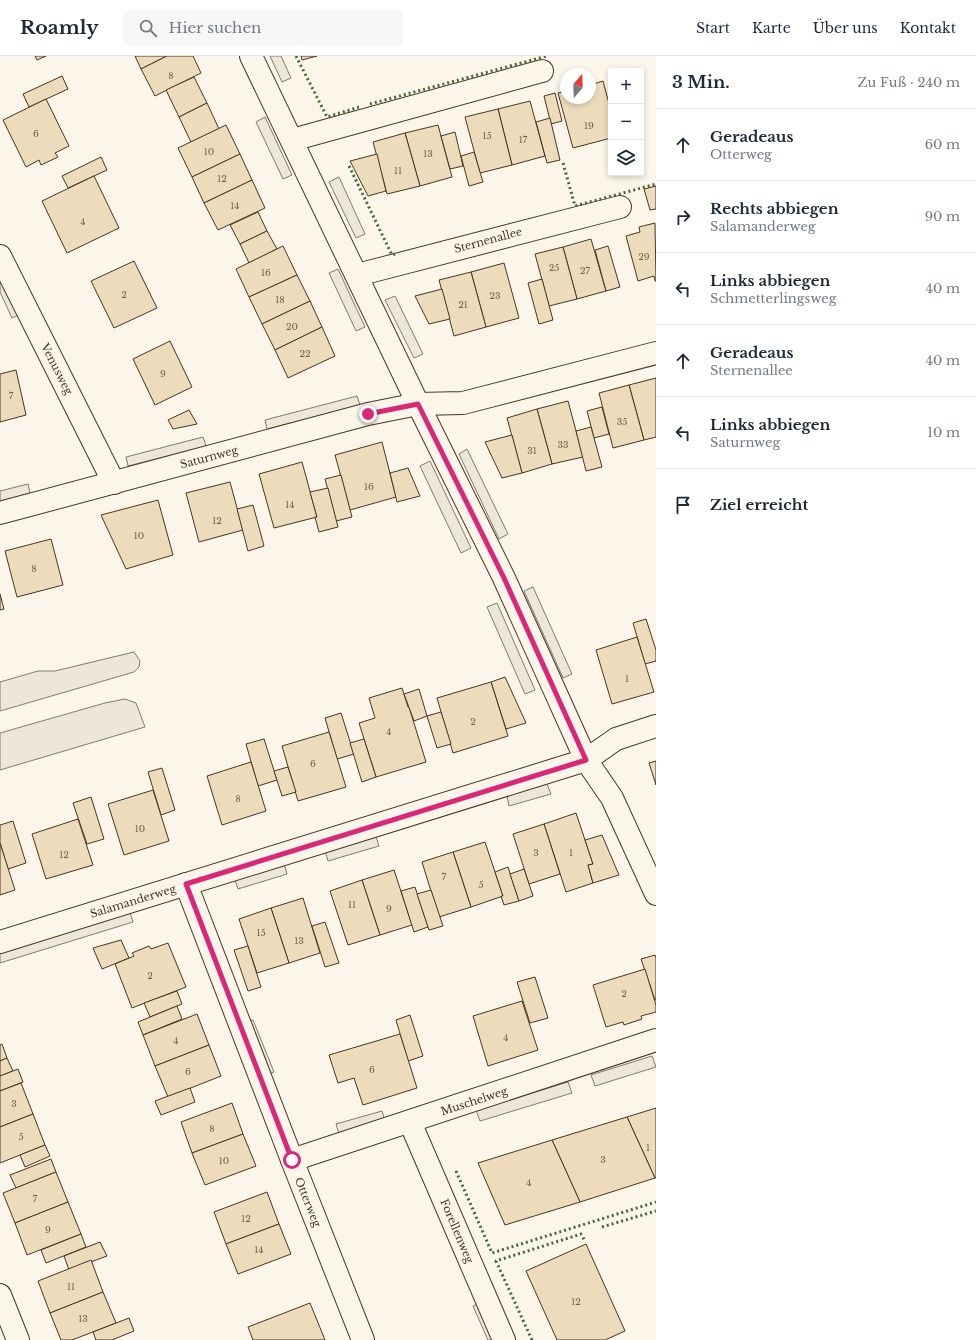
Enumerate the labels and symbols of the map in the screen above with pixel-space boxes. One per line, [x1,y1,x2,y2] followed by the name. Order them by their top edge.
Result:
[560,68,596,104] north arrow
[168,70,174,81] house number: 8
[584,120,594,131] house number: 19
[33,128,39,139] house number: 6
[482,130,492,141] house number: 15
[519,134,528,145] house number: 17
[204,146,214,157] house number: 10
[423,148,433,159] house number: 13
[394,165,402,176] house number: 11
[217,173,227,184] house number: 12
[230,200,240,211] house number: 14
[80,216,86,227] house number: 4
[452,224,524,256] street label: Sternenallee
[638,251,650,262] house number: 29
[549,262,559,273] house number: 25
[580,265,591,276] house number: 27
[261,267,271,278] house number: 16
[121,289,127,300] house number: 2
[489,290,501,301] house number: 23
[275,294,285,305] house number: 18
[458,299,468,310] house number: 21
[286,321,298,332] house number: 20
[38,340,76,397] street label: Venusweg
[299,348,311,359] house number: 22
[160,368,166,379] house number: 9
[9,390,14,401] house number: 7
[359,405,377,423] route end
[617,416,627,427] house number: 35
[557,439,569,450] house number: 33
[178,442,240,471] street label: Saturnweg
[527,445,537,456] house number: 31
[364,481,374,492] house number: 16
[285,499,295,510] house number: 14
[212,515,222,526] house number: 12
[134,530,144,541] house number: 10
[31,563,37,574] house number: 8
[625,673,629,684] house number: 1
[470,716,476,727] house number: 2
[386,726,392,737] house number: 4
[310,758,316,769] house number: 6
[235,793,241,804] house number: 8
[135,823,145,834] house number: 10
[533,847,539,858] house number: 3
[569,847,573,858] house number: 1
[59,849,69,860] house number: 12
[442,871,447,882] house number: 7
[478,879,484,890] house number: 5
[88,881,178,921] street label: Salamanderweg
[348,899,356,910] house number: 11
[386,903,392,914] house number: 9
[256,927,266,938] house number: 15
[294,935,304,946] house number: 13
[147,970,153,981] house number: 2
[621,988,627,999] house number: 2
[503,1032,509,1043] house number: 4
[173,1035,179,1046] house number: 4
[369,1064,375,1075] house number: 6
[185,1066,191,1077] house number: 6
[439,1083,510,1118] street label: Muschelweg
[11,1098,17,1109] house number: 3
[209,1123,215,1134] house number: 8
[18,1131,24,1142] house number: 5
[646,1142,650,1153] house number: 1
[283,1151,301,1169] route start
[600,1154,606,1165] house number: 3
[219,1155,229,1166] house number: 10
[292,1175,324,1229] street label: Otterweg
[526,1177,532,1188] house number: 4
[33,1193,38,1204] house number: 7
[437,1197,477,1266] street label: Forellenweg
[241,1213,251,1224] house number: 12
[45,1224,51,1235] house number: 9
[254,1244,264,1255] house number: 14
[67,1281,75,1292] house number: 11
[571,1296,581,1307] house number: 12
[78,1313,88,1324] house number: 13

